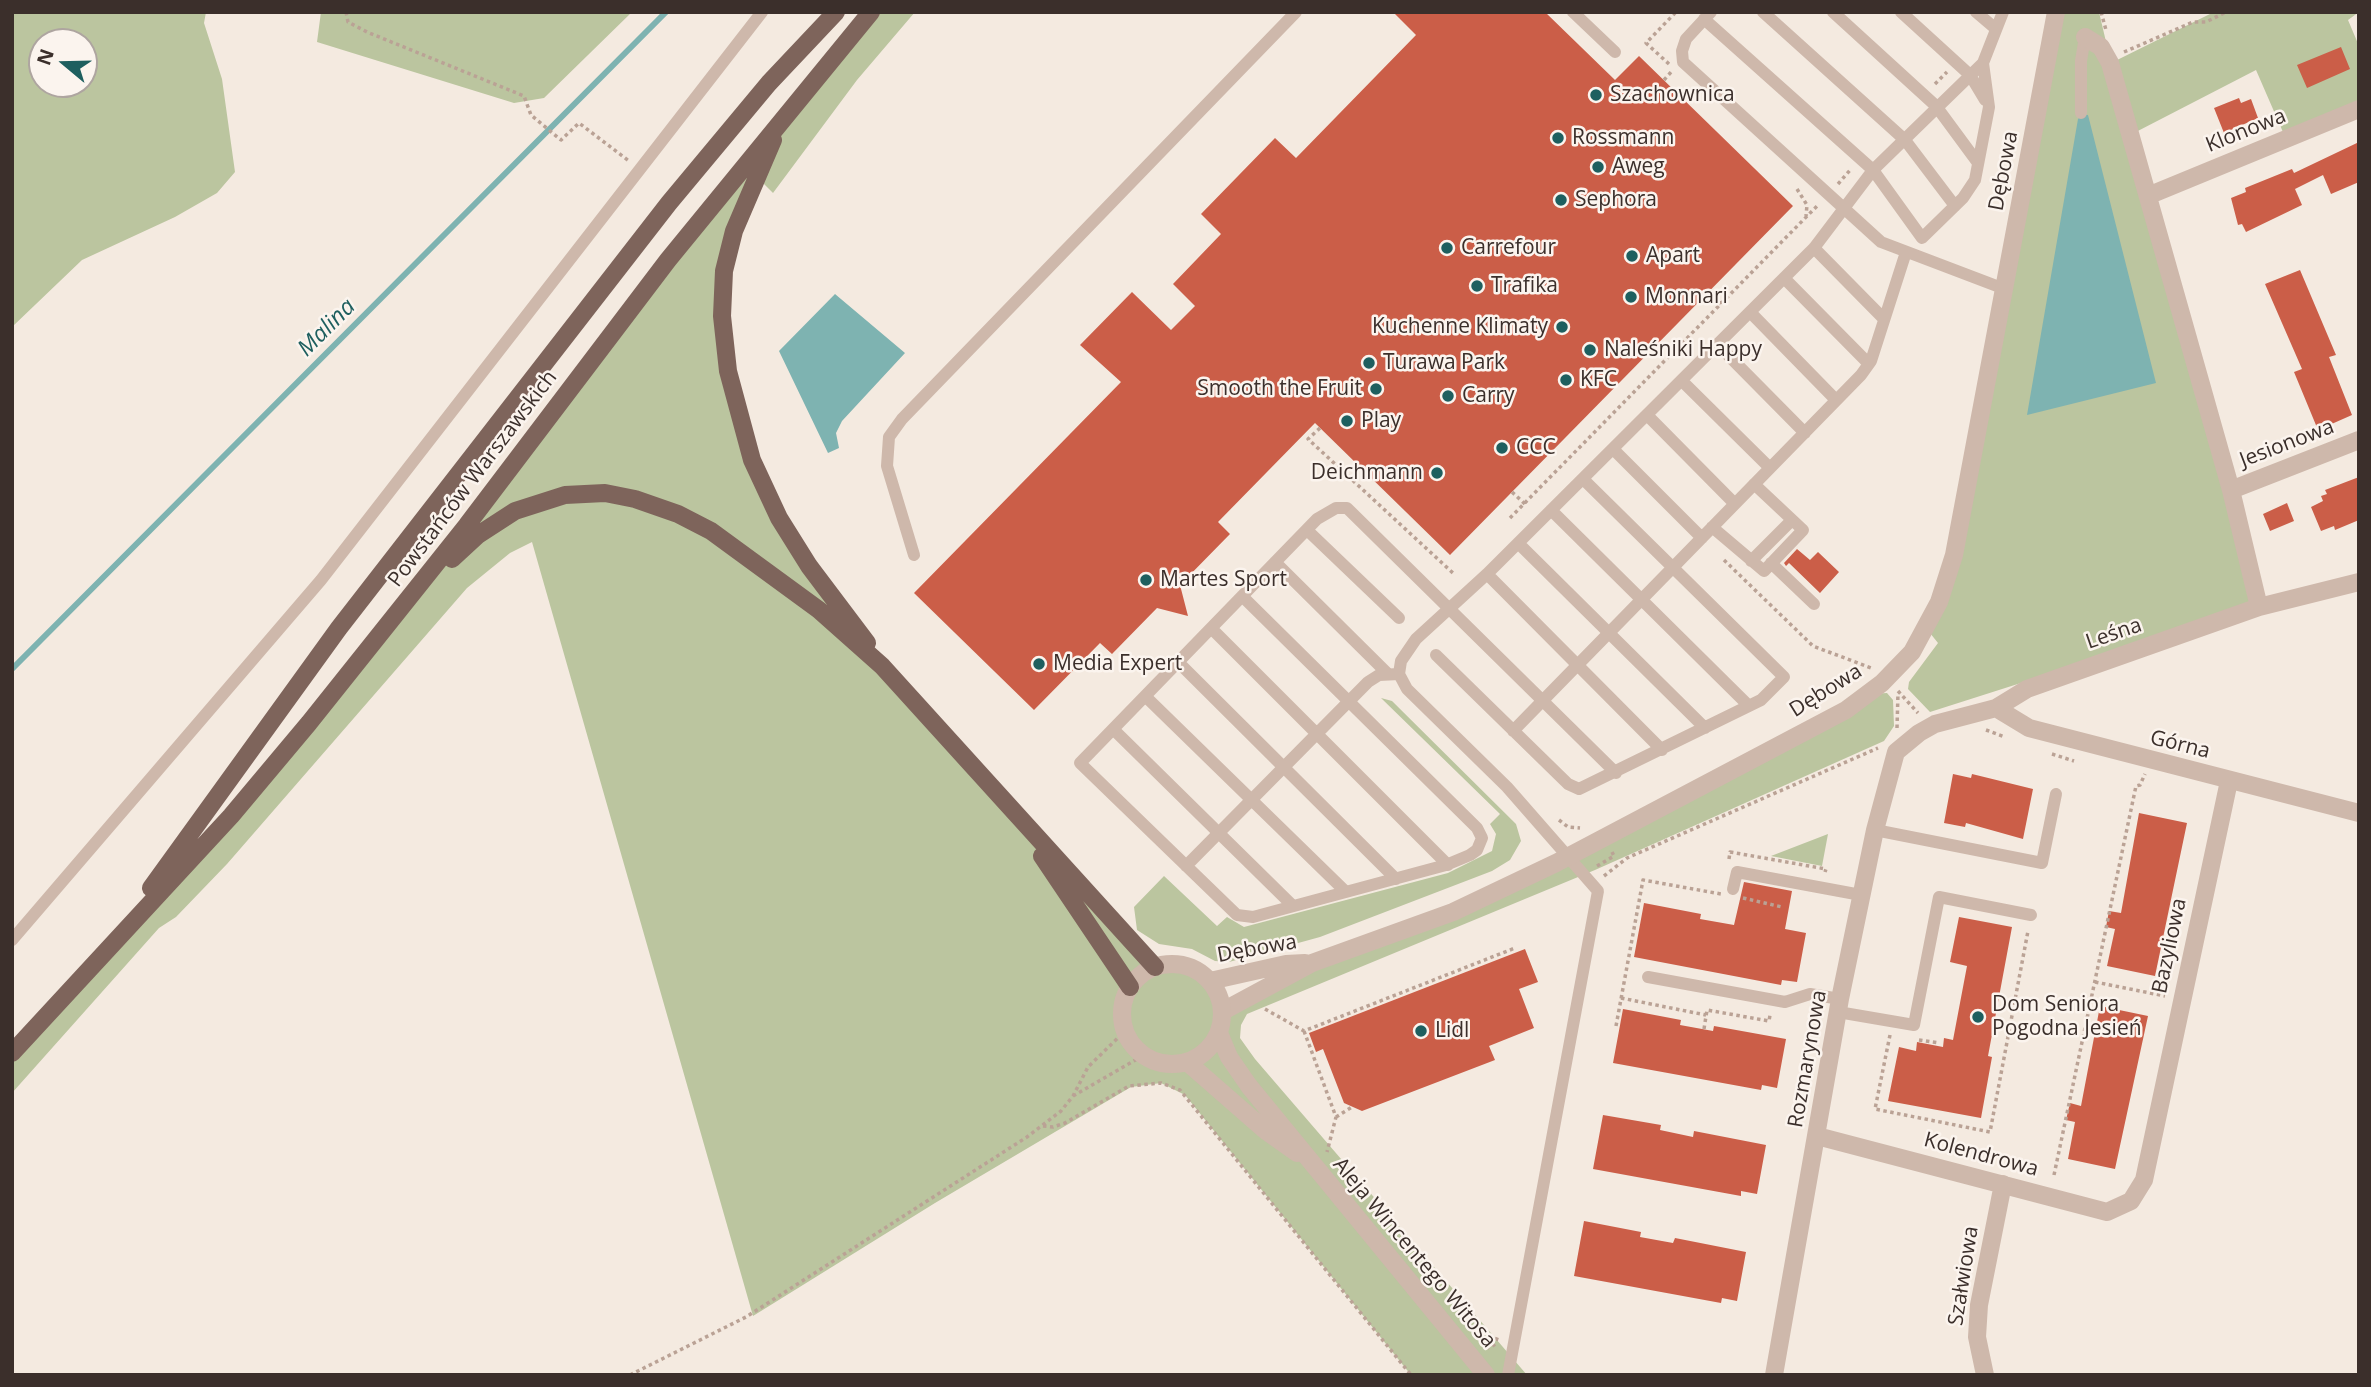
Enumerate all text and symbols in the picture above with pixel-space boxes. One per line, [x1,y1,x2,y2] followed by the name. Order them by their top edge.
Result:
[28,28,98,98] north arrow
[30,45,60,68] text: N
[1610,82,1735,108] place label: Szachownica
[1588,87,1604,103] marker: Szachownica
[2202,104,2290,158] street label: Klonowa
[1572,125,1674,151] place label: Rossmann
[1984,129,2024,213] street label: Dębowa
[1550,130,1566,146] marker: Rossmann
[1612,154,1665,180] place label: Aweg
[1590,159,1606,175] marker: Aweg
[1575,187,1657,213] place label: Sephora
[1553,192,1569,208] marker: Sephora
[1461,235,1556,261] place label: Carrefour
[1439,240,1455,256] marker: Carrefour
[1646,243,1700,269] place label: Apart
[1624,248,1640,264] marker: Apart
[1491,273,1558,299] place label: Trafika
[1469,278,1485,294] marker: Trafika
[1645,284,1728,310] place label: Monnari
[1623,289,1639,305] marker: Monnari
[292,293,362,363] water label: Malina
[1372,314,1548,340] place label: Kuchenne Klimaty
[1554,319,1570,335] marker: Kuchenne Klimaty
[1604,337,1762,363] place label: Naleśniki Happy
[1582,342,1598,358] marker: Naleśniki Happy
[1383,350,1505,376] place label: Turawa Park
[1361,355,1377,371] marker: Turawa Park
[383,366,563,592] street label: Powstańców Warszawskich
[1580,367,1617,393] place label: KFC
[1558,372,1574,388] marker: KFC
[1197,376,1362,402] place label: Smooth the Fruit
[1368,381,1384,397] marker: Smooth the Fruit
[1462,383,1515,409] place label: Carry
[1440,388,1456,404] marker: Carry
[1361,408,1401,434] place label: Play
[1339,413,1355,429] marker: Play
[2236,415,2338,473] street label: Jesionowa
[1516,435,1556,461] place label: CCC
[1494,440,1510,456] marker: CCC
[1311,460,1423,486] place label: Deichmann
[1429,465,1445,481] marker: Deichmann
[1160,567,1287,593] place label: Martes Sport
[1138,572,1154,588] marker: Martes Sport
[2083,613,2145,655] street label: Leśna
[1053,651,1182,677] place label: Media Expert
[1031,656,1047,672] marker: Media Expert
[1785,659,1867,723] street label: Dębowa
[2147,725,2213,765] street label: Górna
[2148,896,2192,996] street label: Bazyliowa
[1215,930,1299,968] street label: Dębowa
[1784,988,1832,1130] street label: Rozmarynowa
[1992,992,2142,1042] place label: Dom Seniora Pogodna Jesień
[1970,1009,1986,1025] marker: Dom Seniora Pogodna Jesień
[1435,1018,1469,1044] place label: Lidl
[1413,1023,1429,1039] marker: Lidl
[1921,1128,2041,1182] street label: Kolendrowa
[1327,1153,1501,1353] street label: Aleja Wincentego Witosa
[1944,1224,1984,1328] street label: Szałwiowa

